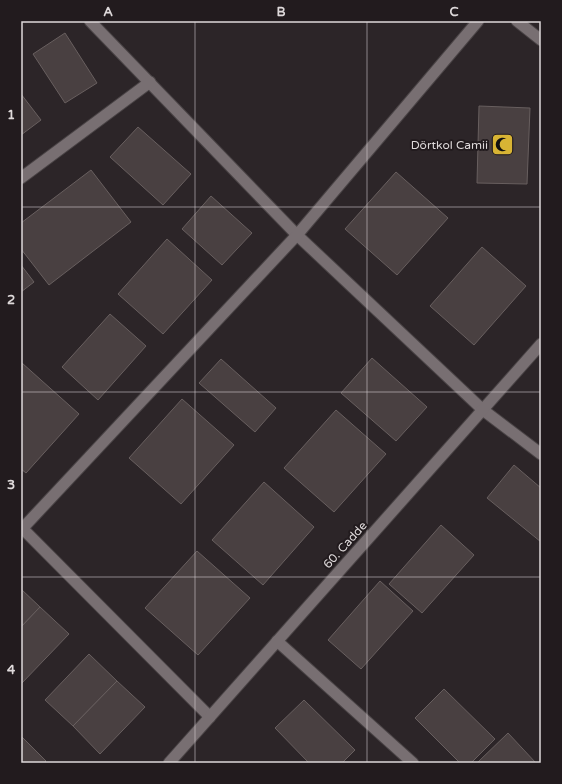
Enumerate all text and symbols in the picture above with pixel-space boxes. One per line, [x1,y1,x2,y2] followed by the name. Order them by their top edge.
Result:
[103,4,113,20] text: A
[276,4,286,20] text: B
[449,4,459,20] text: C
[7,107,15,123] text: 1
[490,132,516,158] mosque icon: Dörtkol Camii
[411,138,488,152] place label: Dörtkol Camii
[7,292,15,308] text: 2
[7,477,15,493] text: 3
[320,518,370,571] street label: 60. Cadde
[7,662,16,678] text: 4

